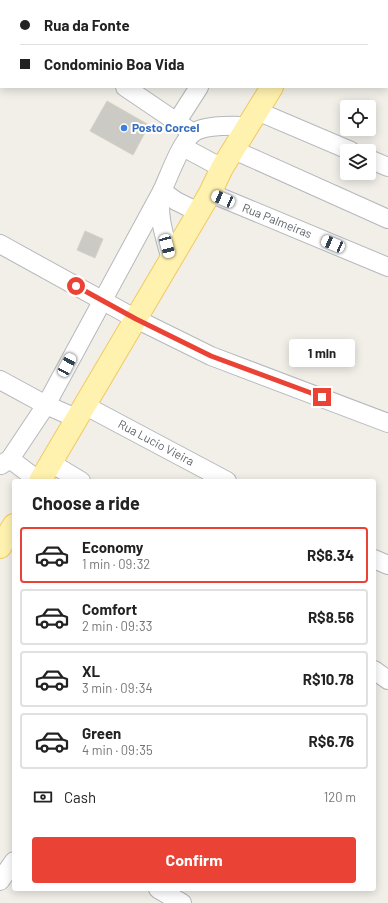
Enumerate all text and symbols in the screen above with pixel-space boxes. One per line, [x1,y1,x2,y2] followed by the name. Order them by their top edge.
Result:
[44,16,130,34] text: Rua da Fonte
[44,55,184,73] text: Condominio Boa Vida
[340,100,376,180] map controls
[340,100,376,136] button: locate
[132,120,199,134] place label: Posto Corcel
[119,123,129,133] marker: Posto Corcel
[340,144,376,180] button: layers
[210,189,236,209] car
[241,200,314,240] street label: Rua Palmeiras
[158,233,176,259] car
[320,234,346,254] car
[67,277,85,295] route start
[289,339,355,367] callout: 1 min
[308,345,336,361] text: 1 min
[56,352,78,378] car
[313,388,331,406] route end
[116,416,197,468] street label: Rua Lucio Vieira
[32,492,140,514] text: Choose a ride
[34,537,70,573] icon: car
[82,538,143,556] text: Economy
[307,546,354,564] text: R$6.34
[82,556,150,572] text: 1 min · 09:32
[34,599,70,635] icon: car
[82,600,137,618] text: Comfort
[308,608,354,626] text: R$8.56
[82,618,153,634] text: 2 min · 09:33
[34,661,70,697] icon: car
[82,662,100,680] text: XL
[303,670,354,688] text: R$10.78
[82,680,153,696] text: 3 min · 09:34
[34,723,70,759] icon: car
[82,724,121,742] text: Green
[309,732,354,750] text: R$6.76
[82,742,153,758] text: 4 min · 09:35
[32,786,54,808] icon: cash
[64,788,96,806] text: Cash
[324,789,356,805] text: 120 m
[32,837,356,883] button: Confirm

